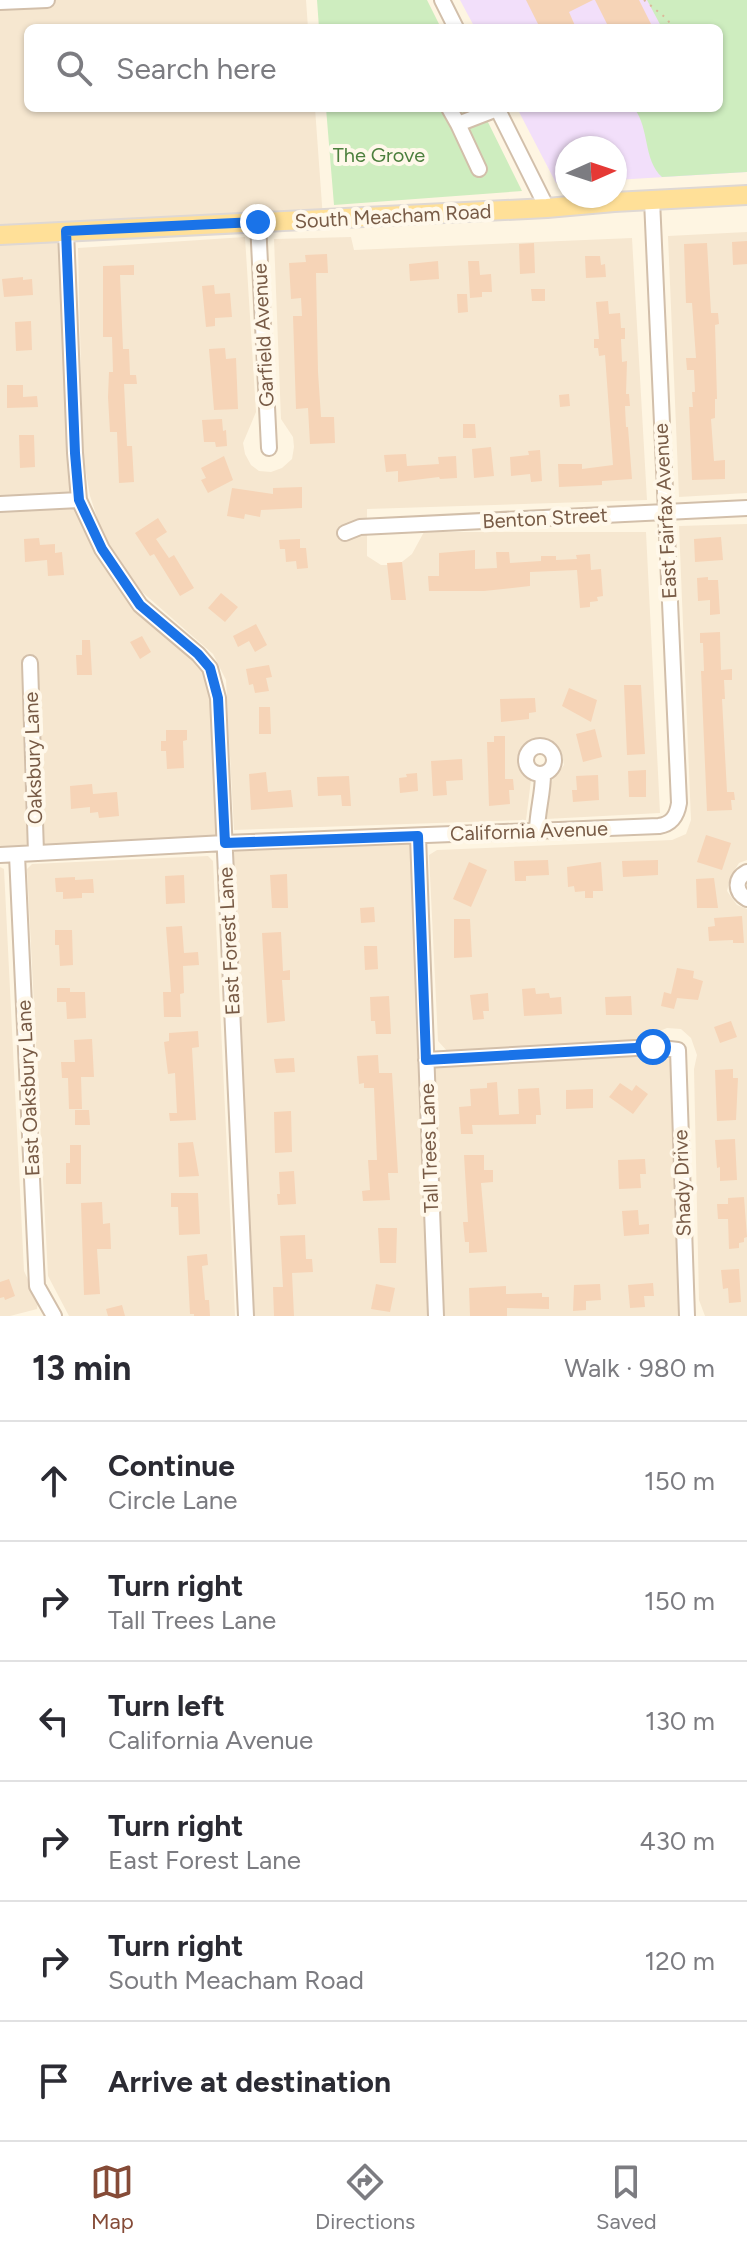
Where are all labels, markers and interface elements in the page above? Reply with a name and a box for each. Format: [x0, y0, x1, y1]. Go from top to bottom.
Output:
search box [24, 24, 723, 112]
icon: search [52, 46, 96, 90]
text: Search here [116, 50, 276, 87]
north arrow [555, 136, 627, 208]
park label: The Grove [333, 143, 425, 167]
street label: South Meacham Road [294, 199, 492, 233]
route end [240, 204, 276, 240]
street label: Garfield Avenue [247, 262, 279, 407]
street label: East Fairfax Avenue [648, 423, 682, 599]
street label: Benton Street [482, 503, 608, 533]
street label: Oaksbury Lane [19, 691, 47, 825]
street label: California Avenue [450, 816, 608, 846]
street label: East Forest Lane [213, 866, 245, 1016]
street label: East Oaksbury Lane [11, 999, 45, 1177]
route start [635, 1029, 671, 1065]
street label: Tall Trees Lane [415, 1083, 443, 1213]
street label: Shady Drive [668, 1129, 696, 1237]
text: 13 min [32, 1348, 131, 1389]
text: Walk · 980 m [564, 1352, 715, 1384]
text: Continue [108, 1447, 235, 1484]
icon: ahead [32, 1459, 76, 1503]
text: 150 m [644, 1465, 715, 1497]
text: Circle Lane [108, 1484, 237, 1516]
text: Turn right [108, 1567, 243, 1604]
icon: right [32, 1579, 76, 1623]
text: 150 m [644, 1585, 715, 1617]
text: Tall Trees Lane [108, 1604, 276, 1636]
text: Turn left [108, 1687, 225, 1724]
icon: left [32, 1699, 76, 1743]
text: 130 m [645, 1705, 715, 1737]
text: California Avenue [108, 1724, 313, 1756]
text: Turn right [108, 1807, 243, 1844]
icon: right [32, 1819, 76, 1863]
text: 430 m [639, 1825, 715, 1857]
text: East Forest Lane [108, 1844, 301, 1876]
text: Turn right [108, 1927, 243, 1964]
icon: right [32, 1939, 76, 1983]
text: 120 m [645, 1945, 715, 1977]
text: South Meacham Road [108, 1964, 364, 1996]
icon: arrive [32, 2059, 76, 2103]
text: Arrive at destination [108, 2063, 391, 2100]
tab: Map [90, 2160, 134, 2235]
tab: Directions [315, 2160, 415, 2235]
tab: Saved [596, 2160, 657, 2235]

